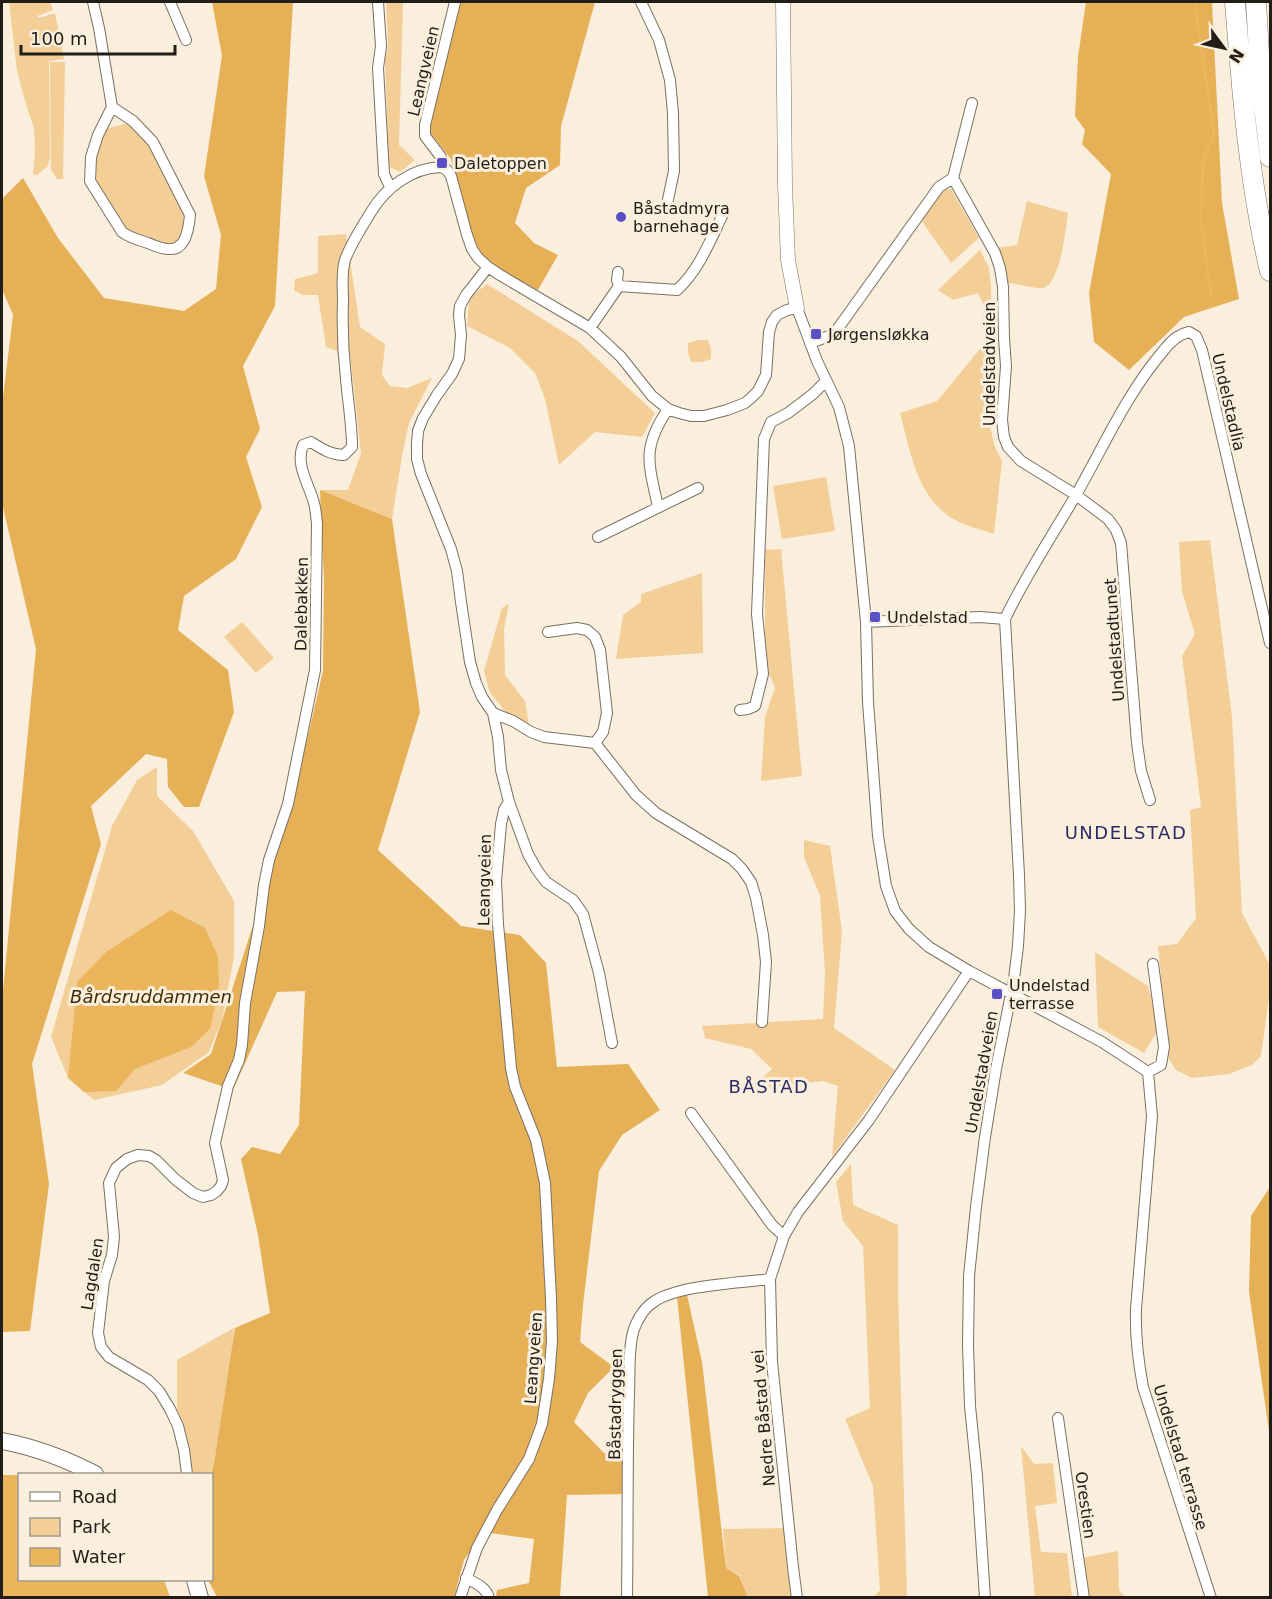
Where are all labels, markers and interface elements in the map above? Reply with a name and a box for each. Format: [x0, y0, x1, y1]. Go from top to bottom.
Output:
scale bar [21, 18, 176, 56]
north arrow [1194, 18, 1254, 78]
street label: Leangveien [404, 24, 443, 118]
text: 100 m [30, 28, 88, 49]
text: N [1225, 45, 1248, 67]
place label: Daletoppen [454, 154, 547, 173]
marker: Daletoppen [435, 156, 449, 170]
place label: Båstadmyra barnehage [633, 199, 730, 236]
marker: Båstadmyra barnehage [614, 210, 628, 224]
street label: Undelstadveien [980, 302, 999, 426]
place label: Jørgensløkka [827, 325, 930, 344]
marker: Jørgensløkka [809, 327, 823, 341]
street label: Undelstadlia [1208, 351, 1249, 453]
street label: Dalebakken [291, 557, 312, 651]
street label: Undelstadtunet [1101, 578, 1128, 702]
place label: Undelstad [887, 608, 968, 627]
marker: Undelstad [868, 610, 882, 624]
district label: UNDELSTAD [1065, 822, 1187, 843]
street label: Leangveien [474, 834, 495, 926]
place label: Undelstad terrasse [1009, 976, 1090, 1013]
water label: Bårdsruddammen [70, 986, 232, 1007]
marker: Undelstad terrasse [990, 987, 1004, 1001]
street label: Undelstadveien [961, 1009, 1002, 1135]
district label: BÅSTAD [729, 1076, 809, 1097]
street label: Lagdalen [77, 1236, 108, 1312]
street label: Leangveien [521, 1311, 546, 1405]
street label: Båstadryggen [605, 1348, 626, 1460]
street label: Nedre Båstad vei [748, 1349, 779, 1487]
street label: Undelstad terrasse [1149, 1382, 1212, 1532]
street label: Orestien [1071, 1470, 1100, 1540]
legend [18, 1473, 213, 1581]
text: Road [72, 1486, 117, 1507]
text: Park [72, 1516, 111, 1537]
text: Water [72, 1546, 126, 1567]

